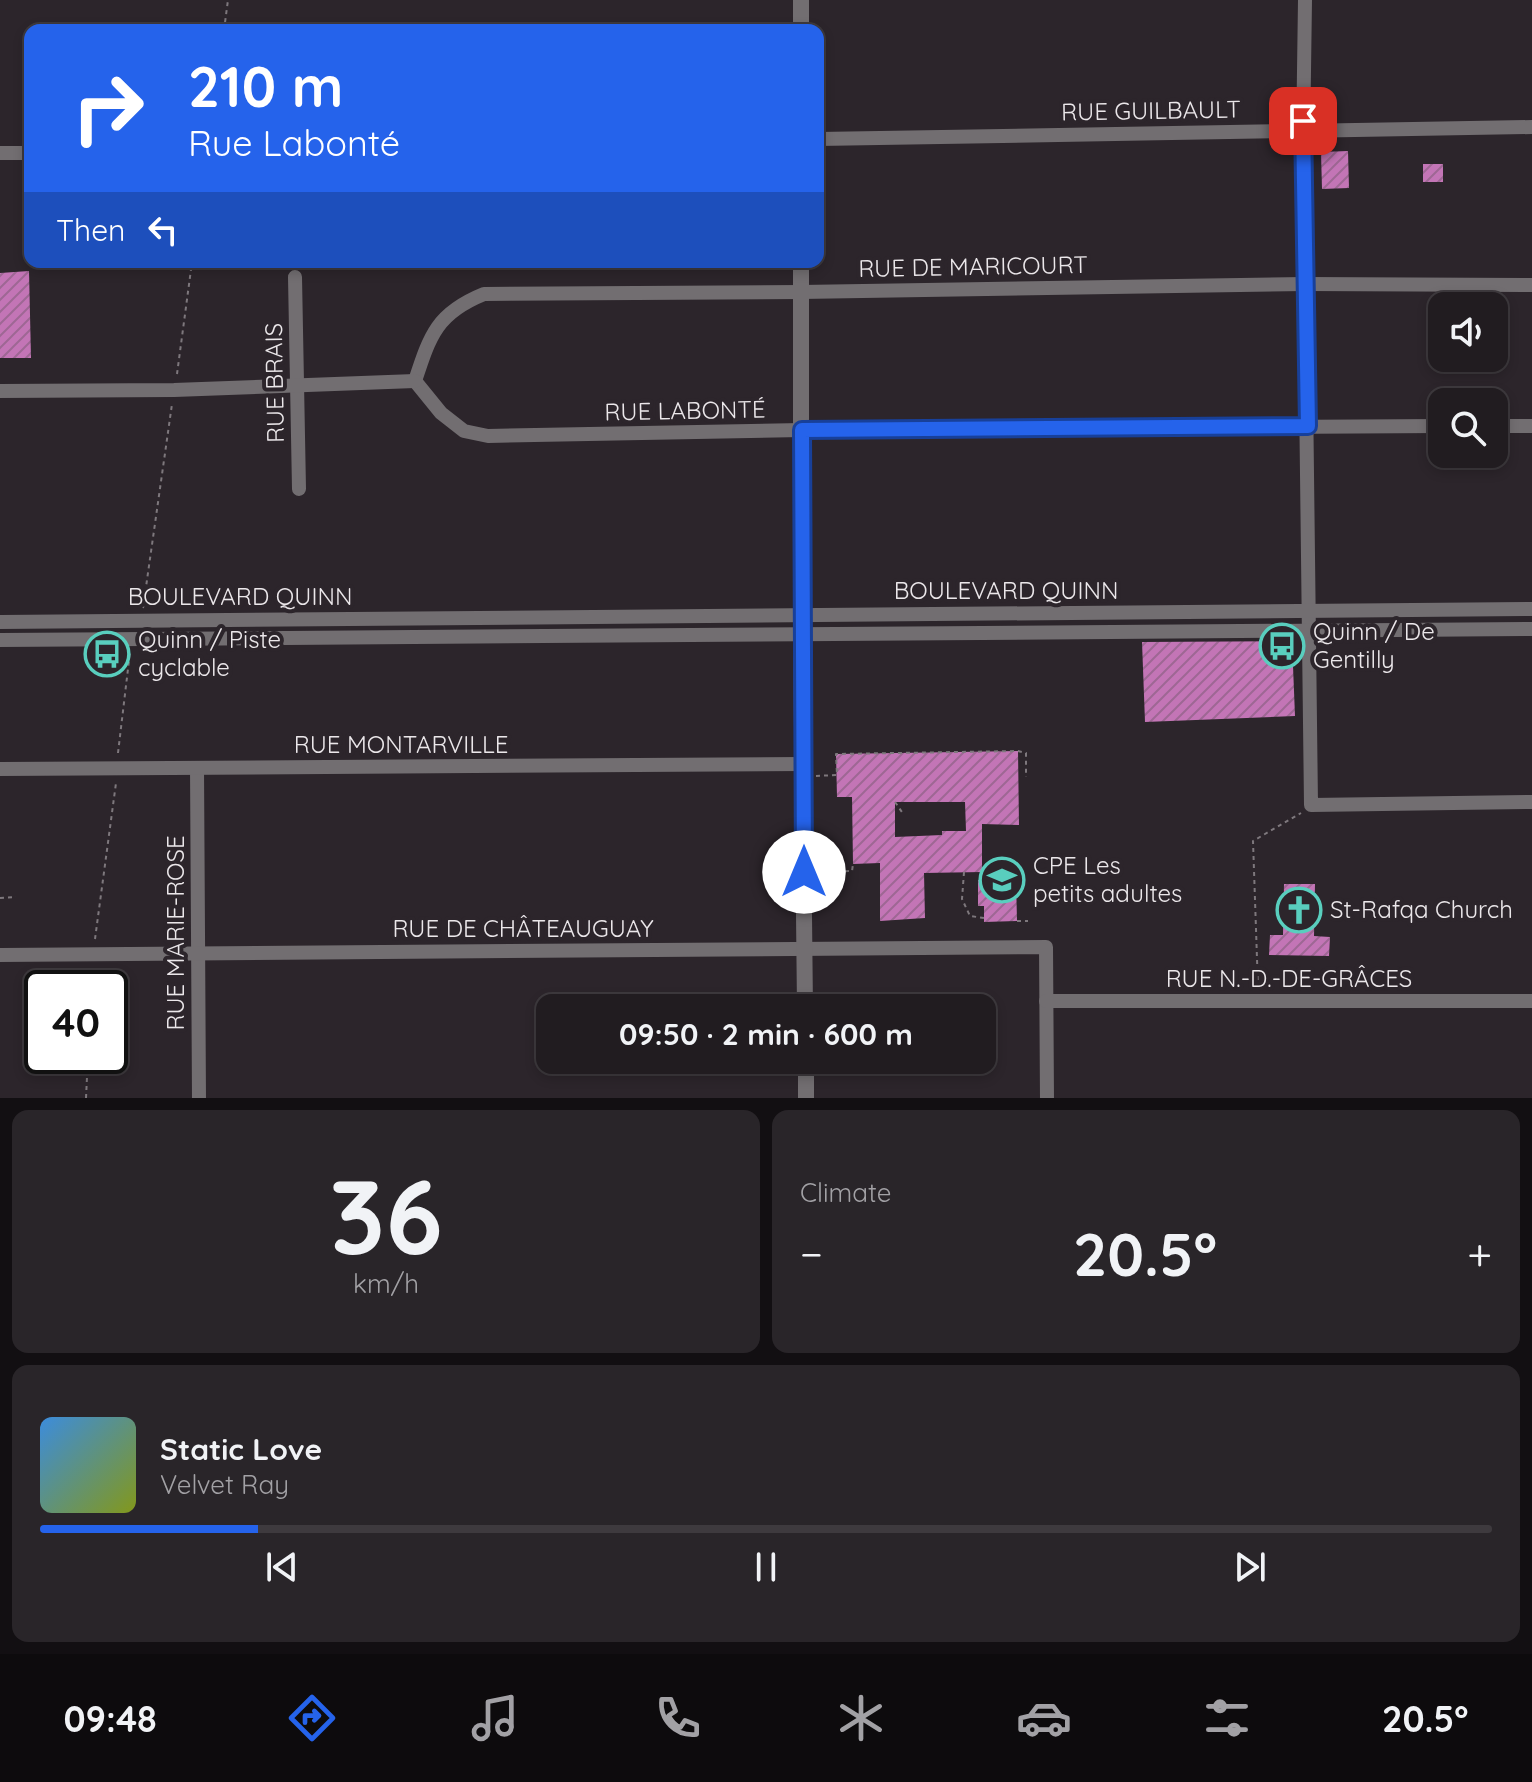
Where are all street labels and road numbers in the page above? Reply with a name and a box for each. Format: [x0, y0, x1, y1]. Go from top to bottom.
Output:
street label: RUE GUILBAULT [1061, 93, 1241, 127]
street label: RUE DE MARICOURT [858, 249, 1088, 283]
street label: RUE BRAIS [258, 323, 290, 443]
street label: RUE LABONTÉ [604, 394, 766, 426]
street label: BOULEVARD QUINN [894, 575, 1118, 605]
street label: BOULEVARD QUINN [128, 581, 352, 611]
street label: RUE MONTARVILLE [294, 729, 508, 759]
street label: RUE MARIE-ROSE [160, 835, 190, 1031]
street label: RUE DE CHÂTEAUGUAY [392, 913, 654, 943]
street label: RUE N.-D.-DE-GRÂCES [1166, 963, 1412, 993]

